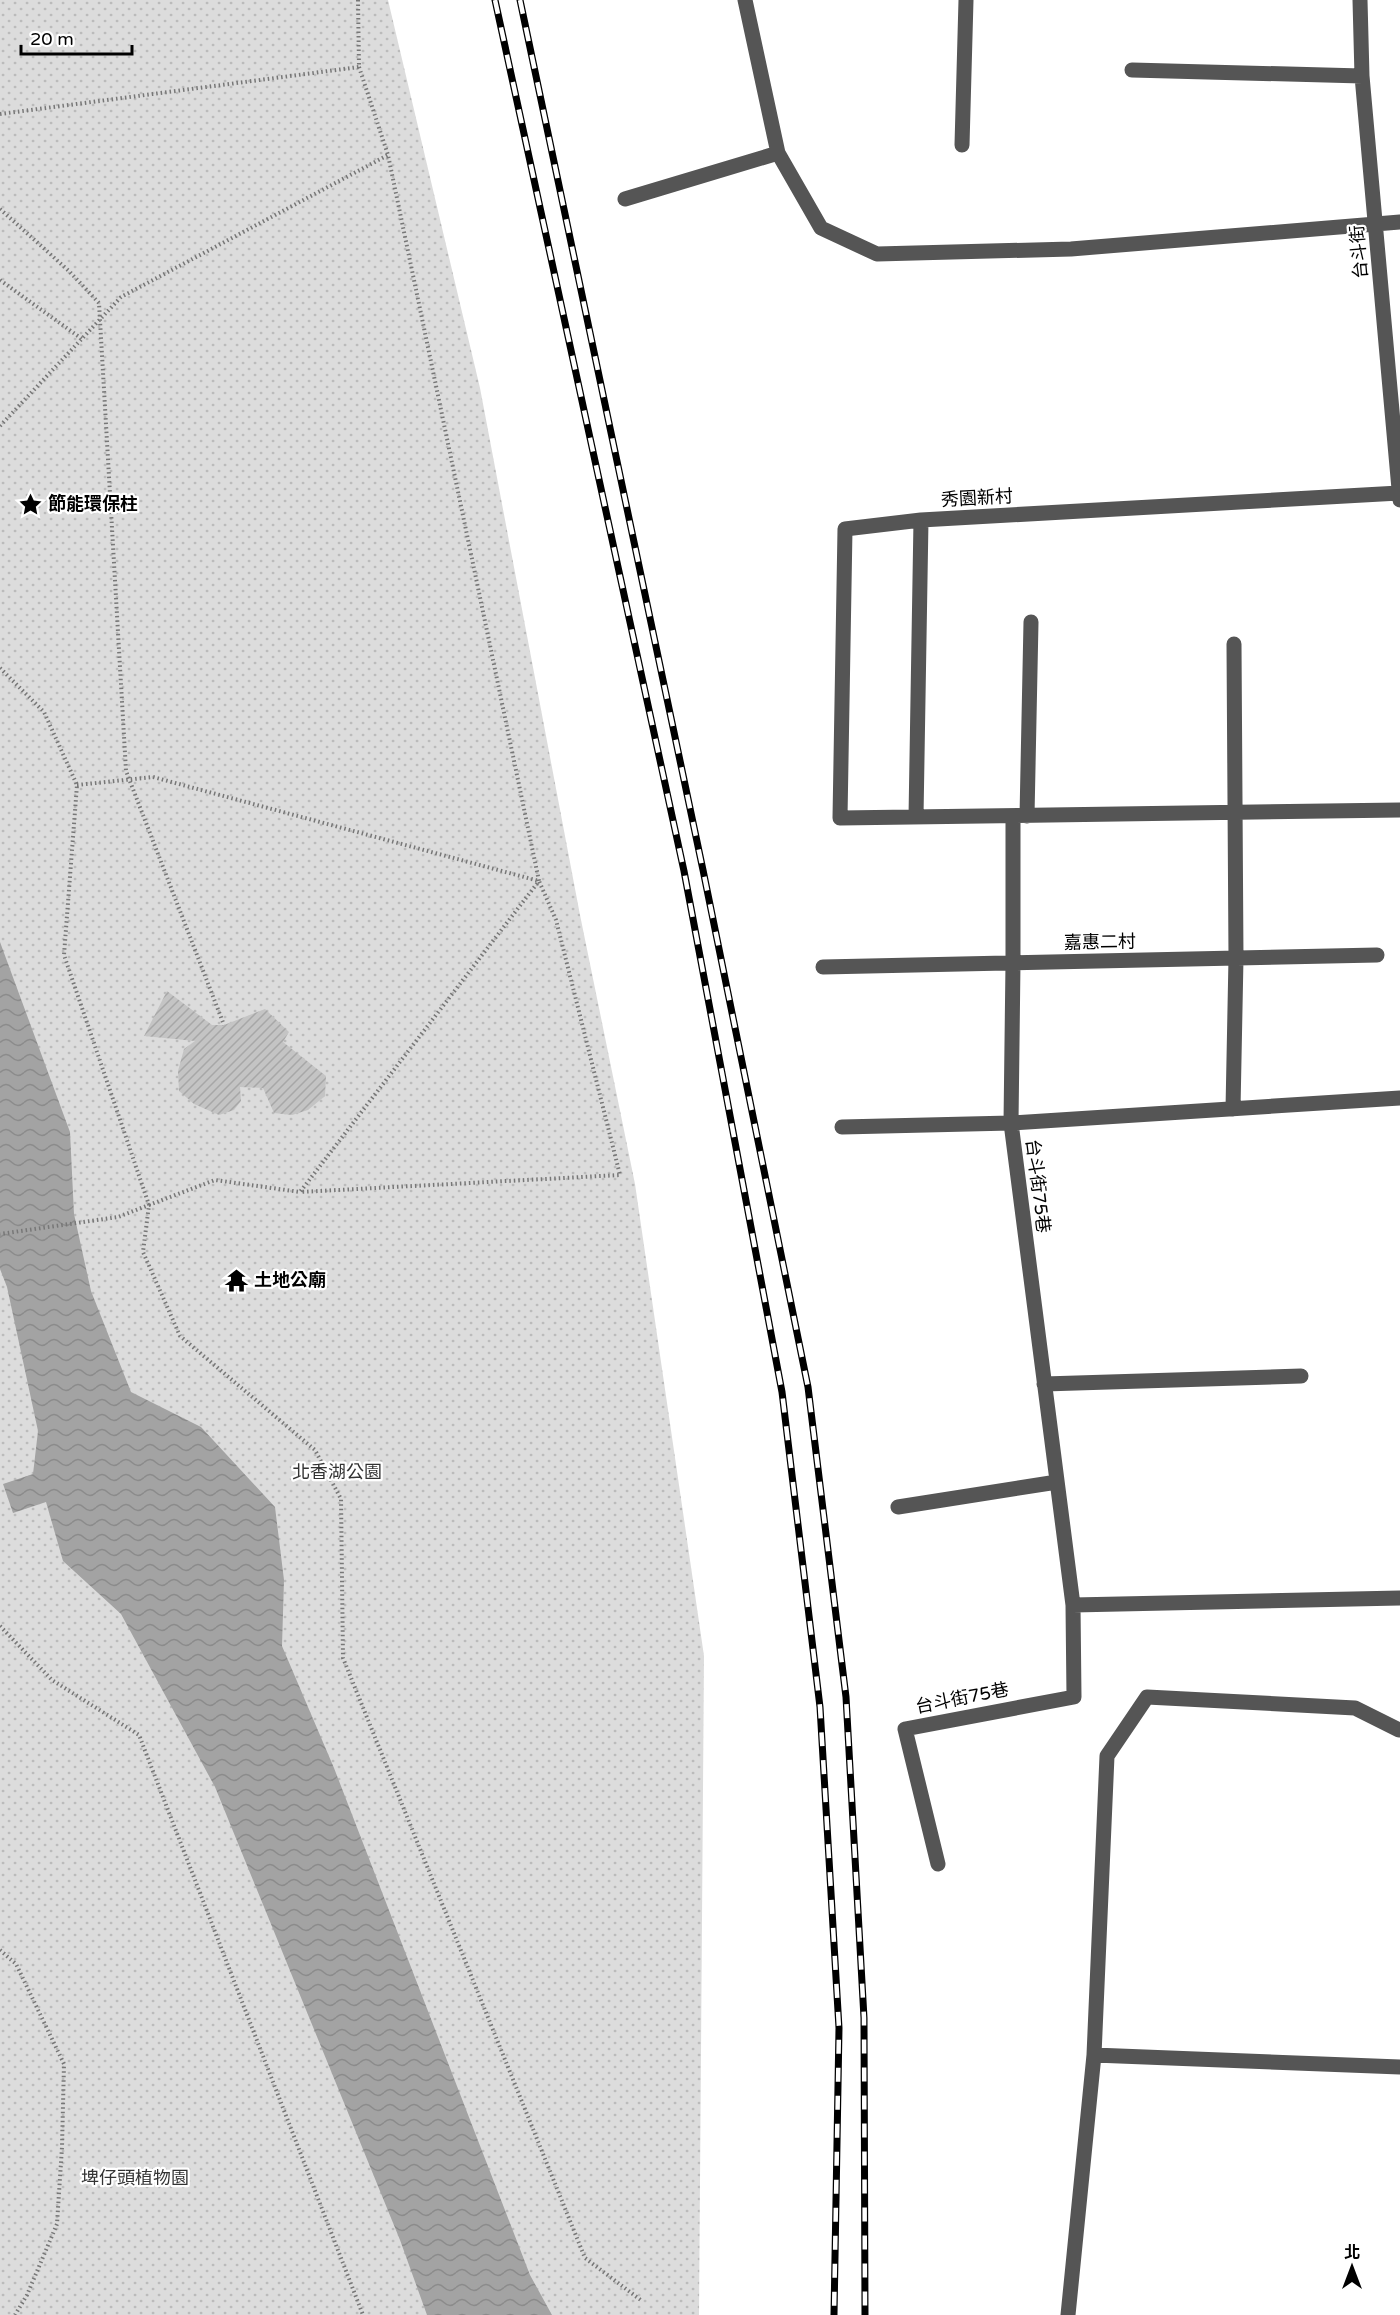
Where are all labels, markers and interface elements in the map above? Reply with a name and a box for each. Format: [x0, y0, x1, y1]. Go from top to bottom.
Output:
scale bar [21, 18, 132, 56]
text: 20 m [30, 28, 74, 50]
street label: 台斗街 [1346, 224, 1372, 280]
street label: 秀園新村 [940, 485, 1014, 511]
place icon: 節能環保柱 [17, 491, 43, 517]
place label: 節能環保柱 [48, 493, 138, 515]
street label: 嘉惠二村 [1064, 930, 1136, 954]
street label: 台斗街75巷 [1021, 1138, 1055, 1234]
temple icon: 土地公廟 [223, 1267, 249, 1293]
place label: 土地公廟 [254, 1269, 326, 1291]
park label: 北香湖公園 [292, 1461, 382, 1483]
street label: 台斗街75巷 [913, 1678, 1011, 1718]
park label: 埤仔頭植物園 [81, 2167, 189, 2189]
north arrow [1322, 2237, 1382, 2297]
text: 北 [1344, 2243, 1360, 2263]

